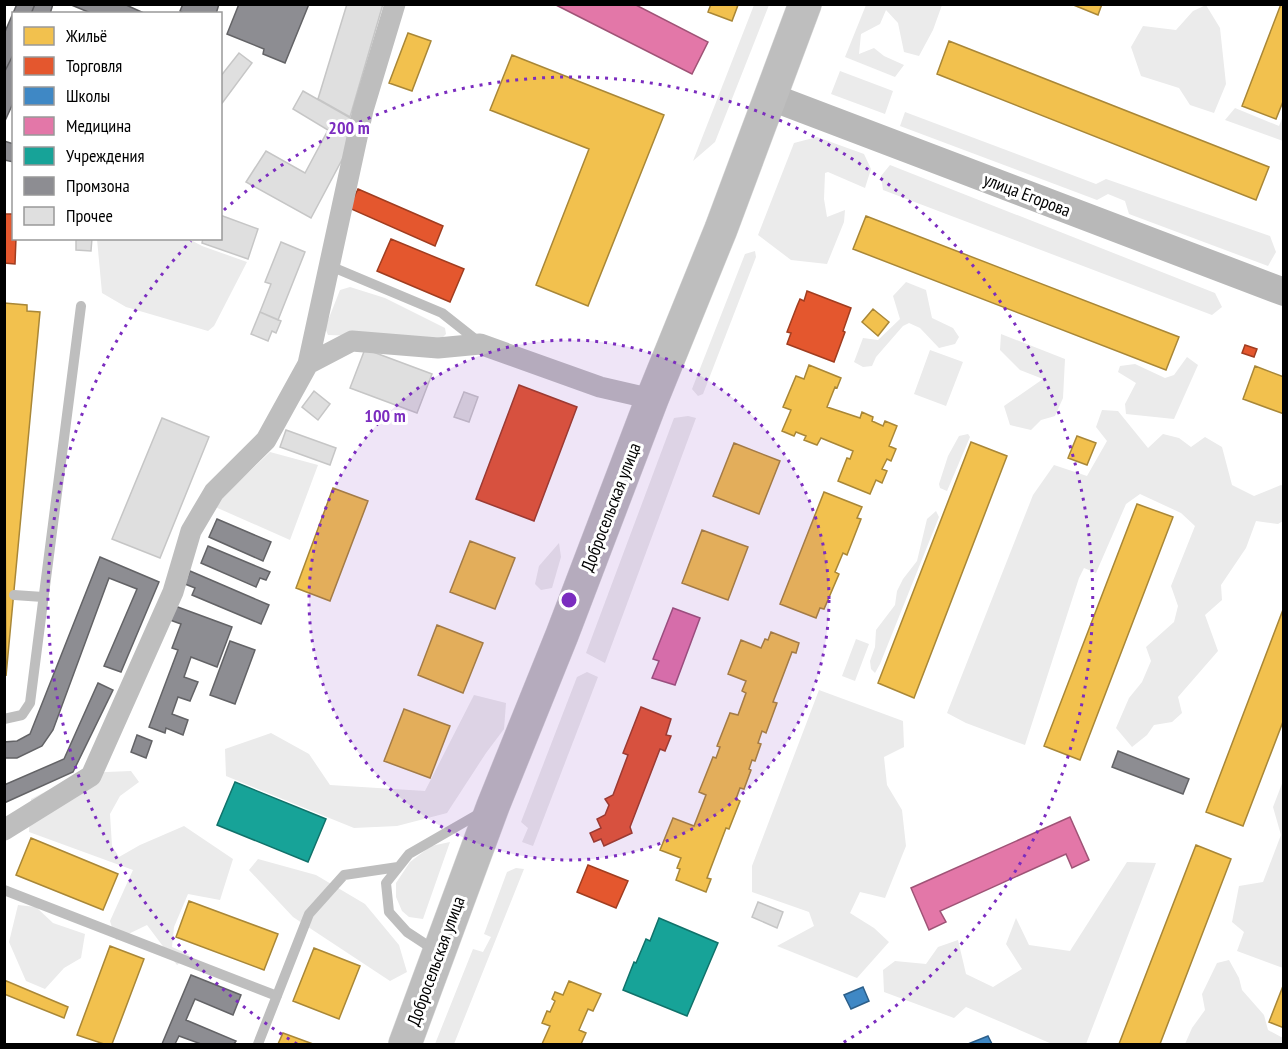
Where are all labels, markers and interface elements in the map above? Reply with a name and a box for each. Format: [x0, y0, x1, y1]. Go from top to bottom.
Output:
legend [12, 12, 222, 240]
text: Жильё [65, 24, 107, 47]
text: Торговля [66, 54, 122, 77]
text: Школы [66, 84, 110, 107]
text: Медицина [66, 114, 131, 137]
text: 200 m [328, 116, 370, 139]
text: Учреждения [66, 144, 144, 167]
street label: улица Егорова [980, 167, 1074, 222]
text: Промзона [66, 174, 130, 197]
text: Прочее [66, 204, 113, 227]
text: 100 m [364, 404, 406, 427]
street label: Добросельская улица [575, 439, 646, 574]
centre of rings [559, 590, 579, 610]
street label: Добросельская улица [401, 893, 470, 1029]

